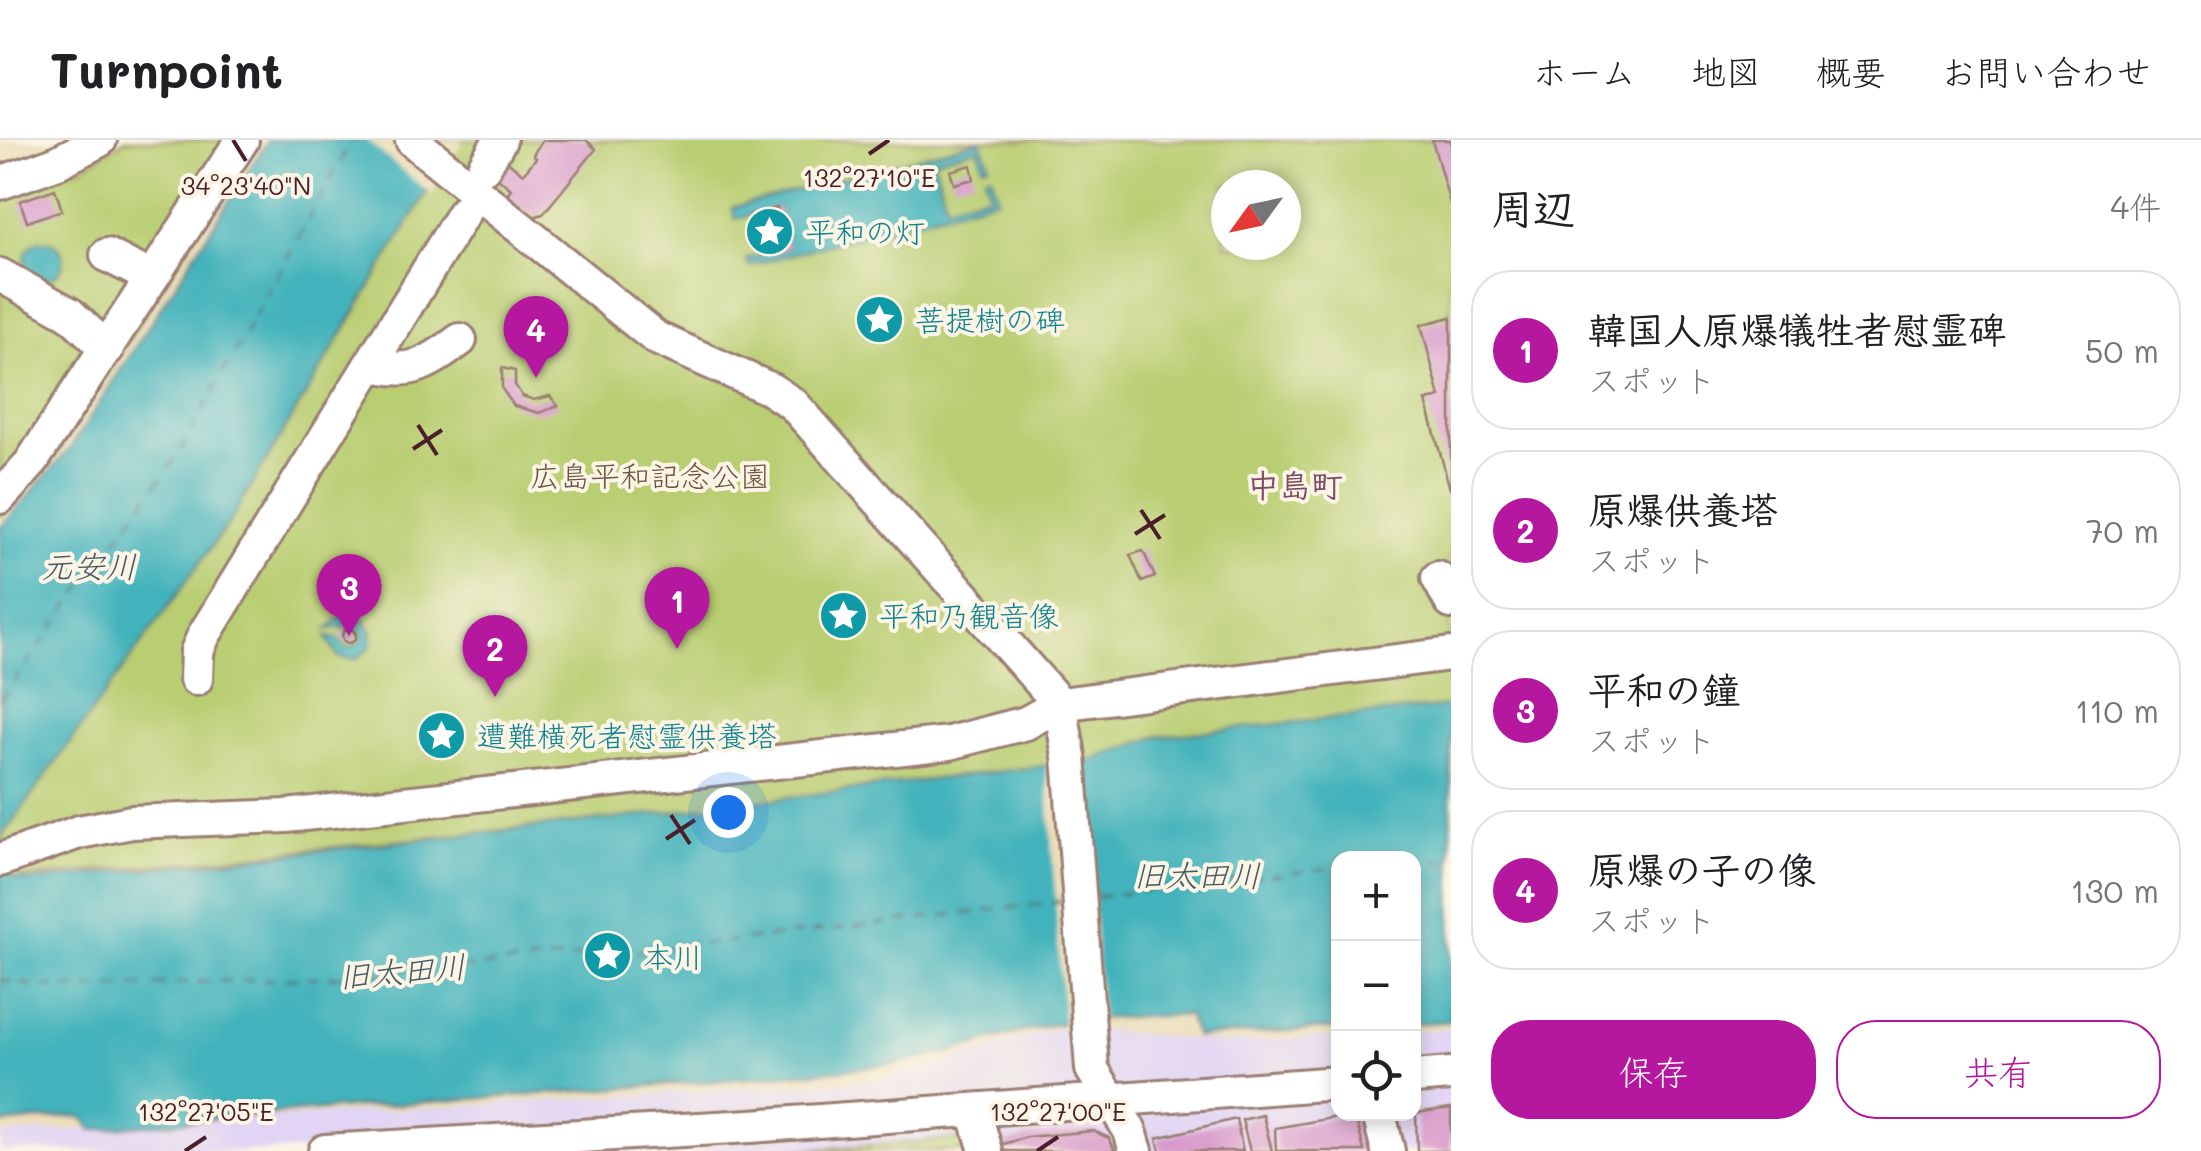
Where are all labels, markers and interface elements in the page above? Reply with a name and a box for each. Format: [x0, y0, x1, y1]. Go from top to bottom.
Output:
text: Turnpoint [50, 38, 283, 100]
text: ホーム [1532, 48, 1636, 94]
text: 地図 [1691, 48, 1761, 94]
text: 概要 [1816, 48, 1886, 94]
text: お問い合わせ [1941, 48, 2151, 94]
text: 132°27'10"E [803, 161, 935, 193]
text: 34°23'40"N [181, 169, 311, 201]
north arrow [1211, 170, 1301, 260]
text: 周辺 [1491, 180, 1575, 235]
text: 4件 [2110, 185, 2161, 227]
place icon: 平和の灯 [744, 205, 796, 257]
place label: 平和の灯 [805, 211, 925, 251]
place icon: 菩提樹の碑 [854, 293, 906, 345]
pin: 4 [504, 296, 568, 378]
place label: 菩提樹の碑 [915, 299, 1065, 339]
text: 韓国人原爆犠牲者慰霊碑 [1588, 304, 2006, 354]
text: 1 [1518, 329, 1533, 371]
text: 50 m [2085, 329, 2159, 371]
text: スポット [1588, 358, 1716, 400]
park label: 広島平和記念公園 [530, 455, 770, 495]
district label: 中島町 [1247, 463, 1343, 505]
text: 原爆供養塔 [1588, 484, 1778, 534]
text: 2 [1517, 509, 1534, 551]
text: 70 m [2086, 509, 2159, 551]
text: スポット [1588, 538, 1716, 580]
water label: 元安川 [41, 544, 137, 586]
pin: 3 [316, 554, 382, 636]
pin: 1 [644, 566, 710, 649]
place icon: 平和乃観音像 [818, 589, 870, 641]
place label: 平和乃観音像 [879, 595, 1059, 635]
pin: 2 [462, 614, 528, 697]
text: 平和の鐘 [1588, 664, 1740, 714]
text: 3 [1516, 689, 1535, 731]
text: 110 m [2075, 689, 2159, 731]
place icon: 遭難横死者慰霊供養塔 [416, 709, 468, 761]
place label: 遭難横死者慰霊供養塔 [477, 715, 777, 755]
text: スポット [1588, 718, 1716, 760]
your location [703, 787, 754, 838]
text: 原爆の子の像 [1588, 844, 1816, 894]
map controls [1331, 851, 1421, 1121]
button: + [1331, 851, 1421, 941]
water label: 旧太田川 [1133, 853, 1261, 895]
text: 4 [1515, 869, 1536, 911]
text: 130 m [2070, 869, 2159, 911]
text: スポット [1588, 898, 1716, 940]
place icon: 本川 [582, 930, 634, 982]
place label: 本川 [643, 936, 703, 976]
button: − [1331, 941, 1421, 1031]
water label: 旧太田川 [336, 944, 468, 996]
button: 保存 [1491, 1020, 1816, 1119]
button: 共有 [1836, 1020, 2161, 1119]
button: locate [1331, 1031, 1421, 1121]
text: 132°27'05"E [138, 1095, 274, 1127]
text: 132°27'00"E [990, 1095, 1126, 1127]

